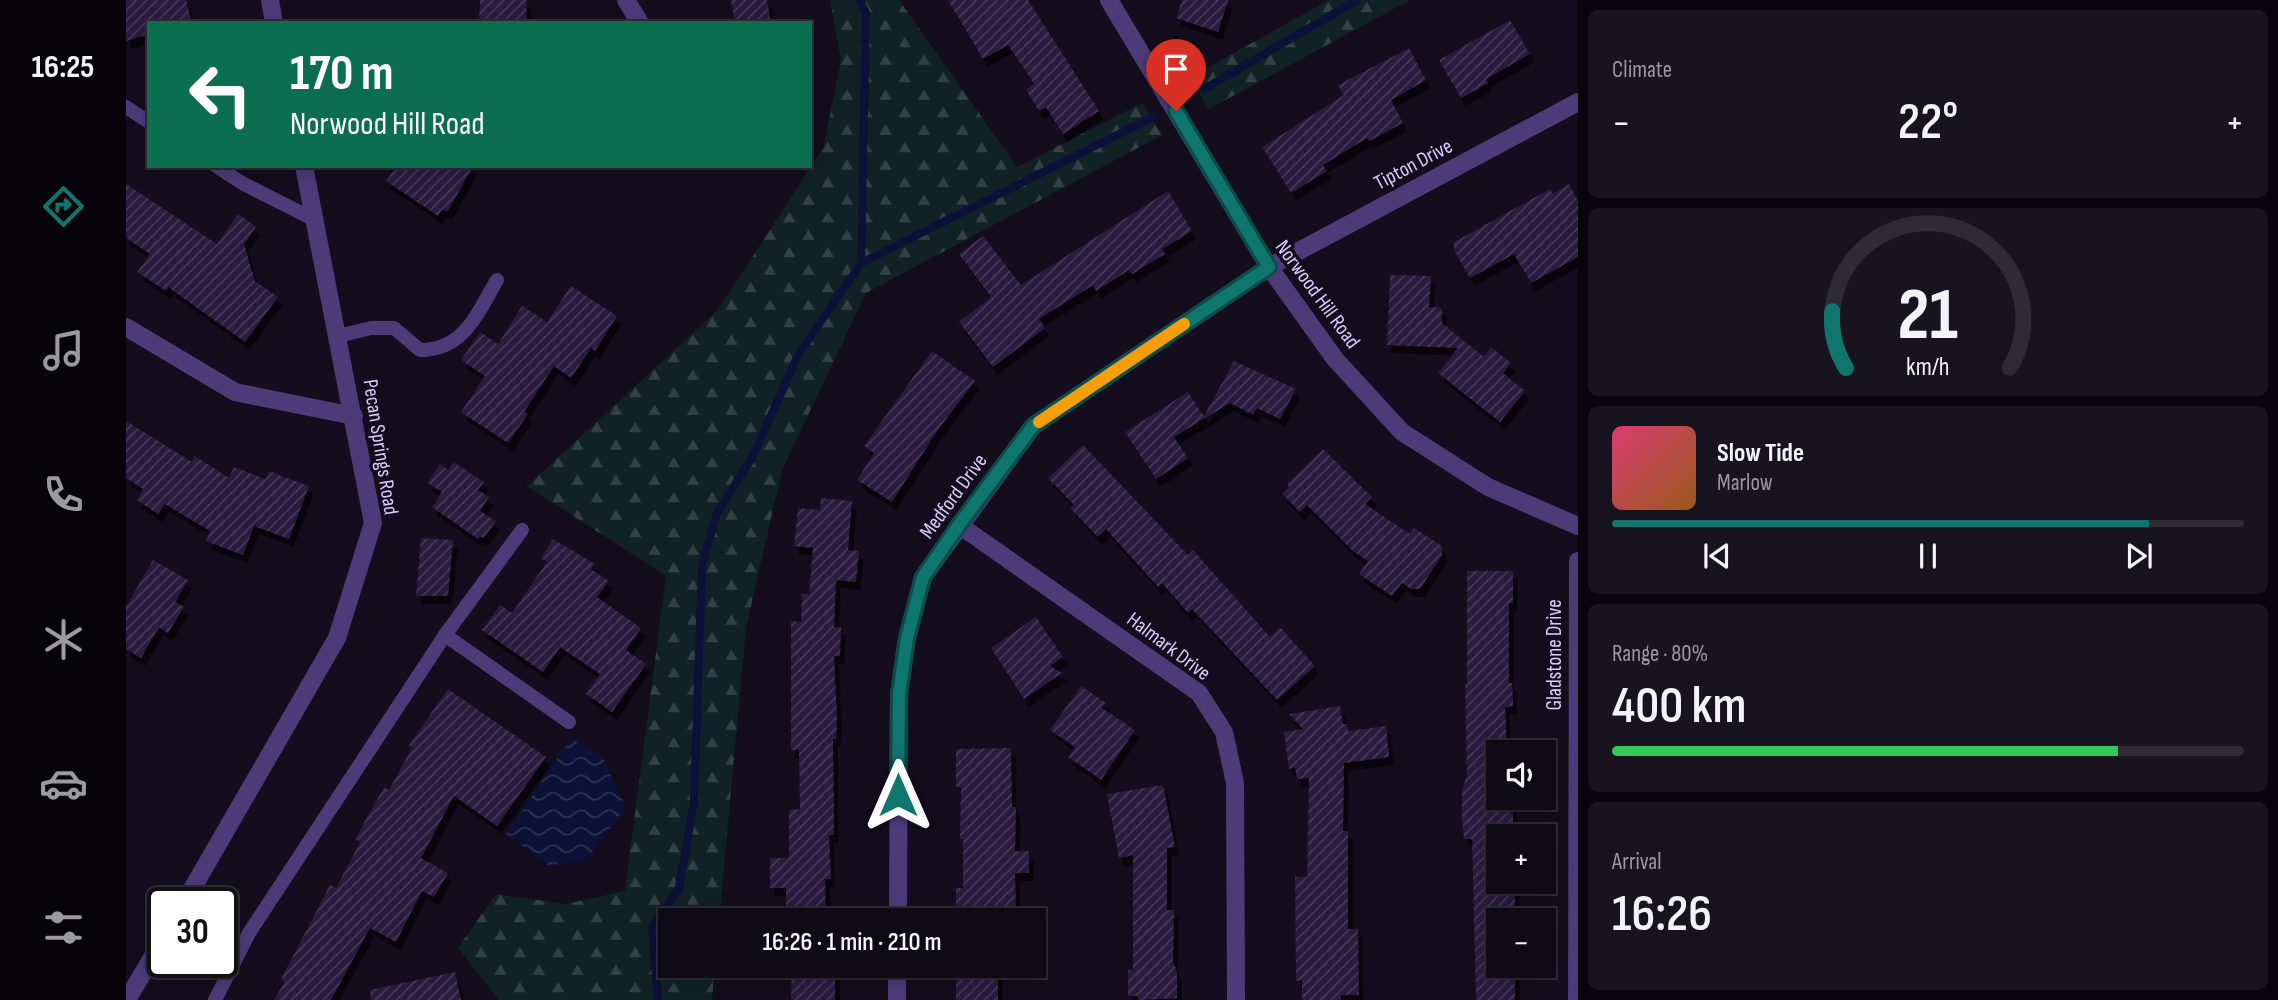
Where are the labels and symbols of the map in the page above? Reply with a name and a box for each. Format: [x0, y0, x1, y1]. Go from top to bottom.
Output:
pin [1146, 39, 1206, 111]
street label: Tipton Drive [1370, 133, 1457, 195]
street label: Norwood Hill Road [1270, 235, 1365, 353]
street label: Pecan Springs Road [357, 378, 404, 517]
street label: Medford Drive [914, 449, 992, 543]
street label: Gladstone Drive [1542, 599, 1567, 711]
street label: Halmark Drive [1122, 607, 1215, 686]
position arrow [861, 758, 935, 832]
speed limit sign: 30 [147, 887, 238, 978]

